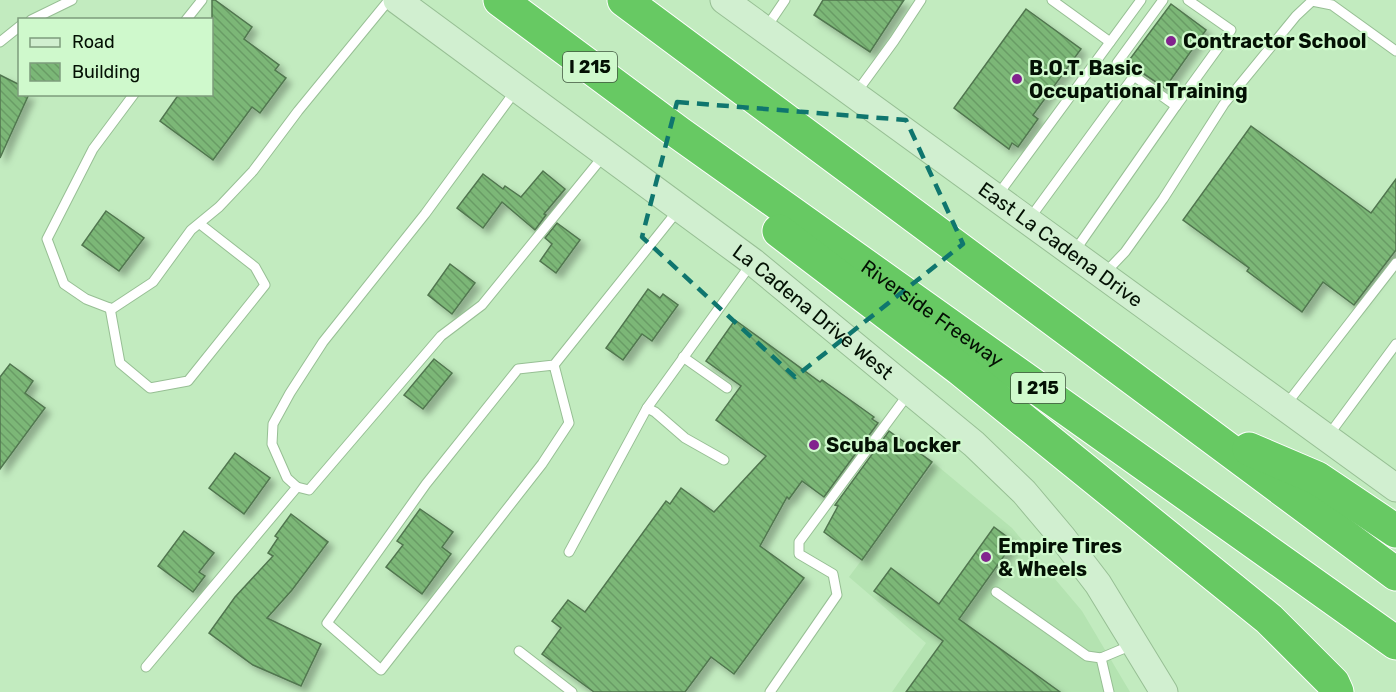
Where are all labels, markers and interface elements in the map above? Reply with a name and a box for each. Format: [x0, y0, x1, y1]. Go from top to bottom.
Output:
legend [18, 18, 213, 96]
place label: Contractor School [1183, 29, 1367, 53]
text: Road [72, 31, 115, 53]
marker: Contractor School [1164, 34, 1178, 48]
road number: I 215 [563, 52, 617, 82]
place label: B.O.T. Basic Occupational Training [1029, 56, 1248, 103]
text: Building [72, 61, 140, 83]
marker: B.O.T. Basic Occupational Training [1010, 72, 1024, 86]
street label: East La Cadena Drive [974, 177, 1147, 312]
street label: La Cadena Drive West [728, 239, 898, 385]
street label: Riverside Freeway [857, 254, 1008, 372]
road number: I 215 [1011, 373, 1065, 403]
place label: Scuba Locker [826, 433, 961, 457]
marker: Scuba Locker [807, 438, 821, 452]
place label: Empire Tires & Wheels [998, 534, 1122, 581]
marker: Empire Tires & Wheels [979, 550, 993, 564]

